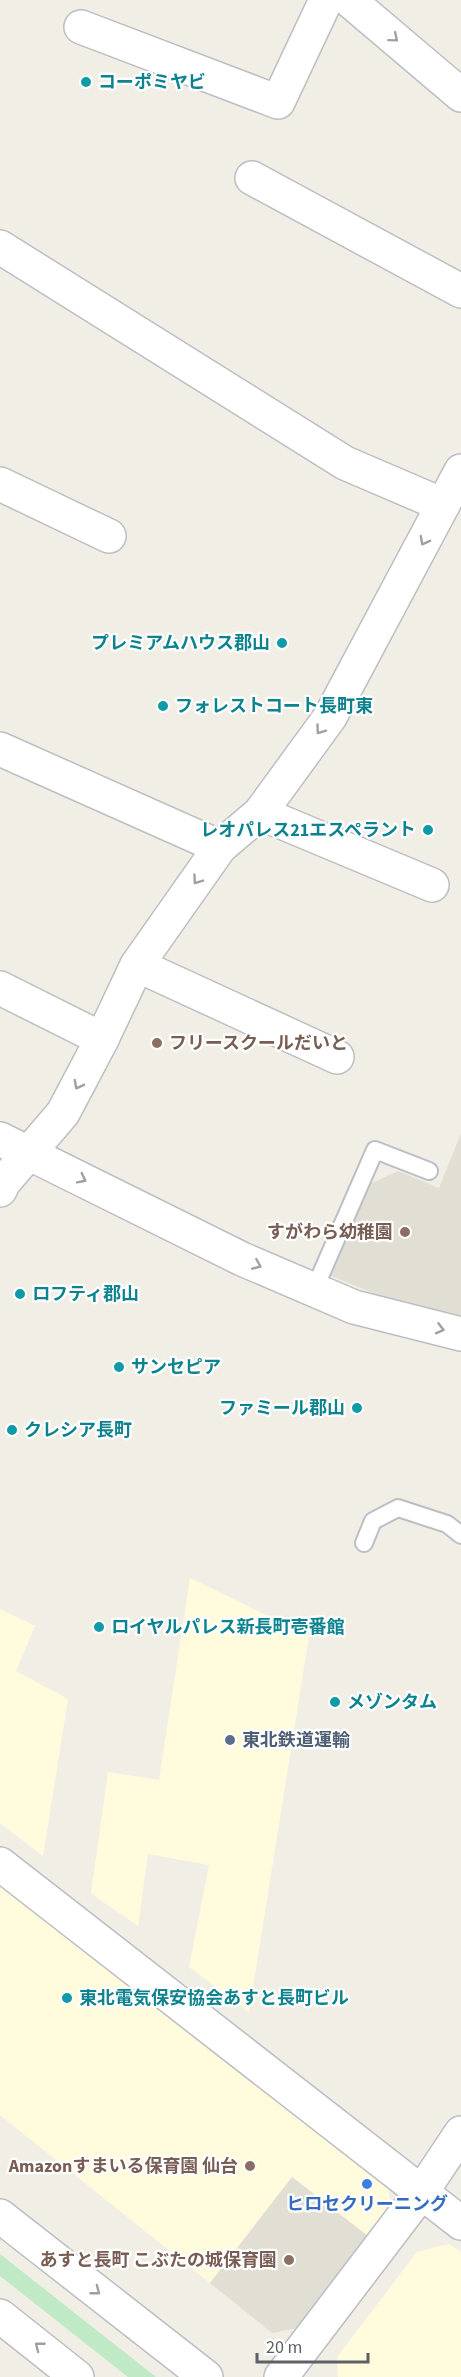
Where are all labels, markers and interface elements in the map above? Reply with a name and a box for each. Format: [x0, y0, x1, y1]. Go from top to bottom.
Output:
one-way arrow [387, 31, 398, 42]
place label: コーポミヤビ [98, 70, 206, 95]
marker: コーポミヤビ [79, 75, 93, 89]
one-way arrow [420, 535, 431, 546]
place label: プレミアムハウス郡山 [91, 631, 270, 656]
marker: プレミアムハウス郡山 [275, 636, 289, 650]
place label: フォレストコート長町東 [175, 694, 373, 719]
marker: フォレストコート長町東 [156, 699, 170, 713]
one-way arrow [316, 724, 327, 735]
place label: レオパレス21エスペラント [200, 818, 416, 843]
marker: レオパレス21エスペラント [421, 823, 435, 837]
one-way arrow [193, 874, 204, 885]
place label: フリースクールだいと [169, 1031, 348, 1056]
marker: フリースクールだいと [150, 1036, 164, 1050]
one-way arrow [74, 1078, 85, 1089]
one-way arrow [76, 1172, 86, 1183]
place label: すがわら幼稚園 [267, 1220, 393, 1245]
marker: すがわら幼稚園 [398, 1225, 412, 1239]
one-way arrow [250, 1258, 261, 1270]
place label: ロフティ郡山 [32, 1282, 139, 1307]
marker: ロフティ郡山 [13, 1287, 27, 1301]
one-way arrow [435, 1321, 445, 1334]
place label: サンセピア [131, 1355, 221, 1380]
marker: サンセピア [112, 1360, 126, 1374]
place label: ファミール郡山 [219, 1396, 345, 1421]
marker: ファミール郡山 [350, 1401, 364, 1415]
place label: クレシア長町 [24, 1418, 132, 1443]
marker: クレシア長町 [5, 1423, 19, 1437]
place label: ロイヤルパレス新長町壱番館 [111, 1615, 344, 1640]
marker: ロイヤルパレス新長町壱番館 [92, 1620, 106, 1634]
place label: メゾンタム [347, 1690, 437, 1715]
marker: メゾンタム [328, 1695, 342, 1709]
place label: 東北鉄道運輸 [242, 1728, 350, 1753]
marker: 東北鉄道運輸 [223, 1733, 237, 1747]
place label: 東北電気保安協会あすと長町ビル [79, 1986, 349, 2011]
marker: 東北電気保安協会あすと長町ビル [60, 1991, 74, 2005]
place label: Amazonすまいる保育園 仙台 [8, 2154, 238, 2179]
marker: Amazonすまいる保育園 仙台 [243, 2159, 257, 2173]
marker: ヒロセクリーニング [360, 2177, 374, 2191]
place label: ヒロセクリーニング [286, 2192, 448, 2217]
place label: あすと長町 こぶたの城保育園 [39, 2248, 277, 2273]
marker: あすと長町 こぶたの城保育園 [282, 2253, 296, 2267]
one-way arrow [89, 2284, 100, 2295]
scale bar [257, 2326, 368, 2364]
text: 20 m [266, 2335, 302, 2360]
one-way arrow [34, 2343, 45, 2354]

